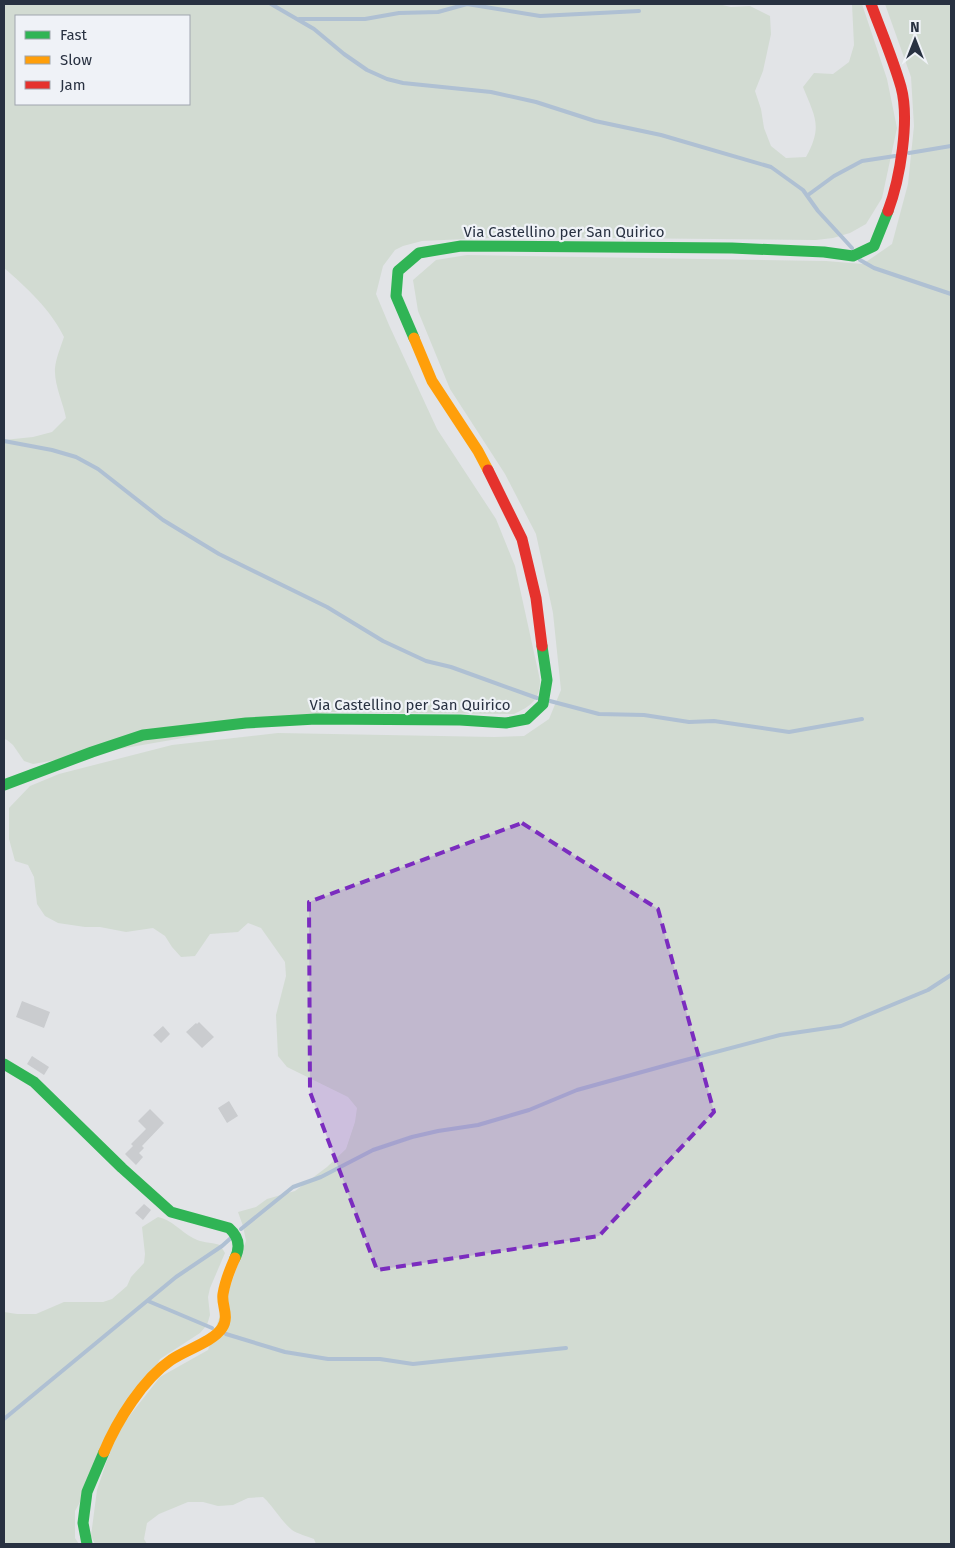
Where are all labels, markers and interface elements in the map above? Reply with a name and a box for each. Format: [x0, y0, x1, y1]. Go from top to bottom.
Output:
legend [15, 15, 190, 105]
north arrow [890, 15, 940, 65]
text: N [910, 19, 920, 36]
text: Fast [60, 26, 87, 44]
text: Slow [60, 51, 92, 69]
text: Jam [60, 76, 86, 94]
street label: Via Castellino per San Quirico [464, 223, 664, 241]
street label: Via Castellino per San Quirico [310, 696, 510, 714]

